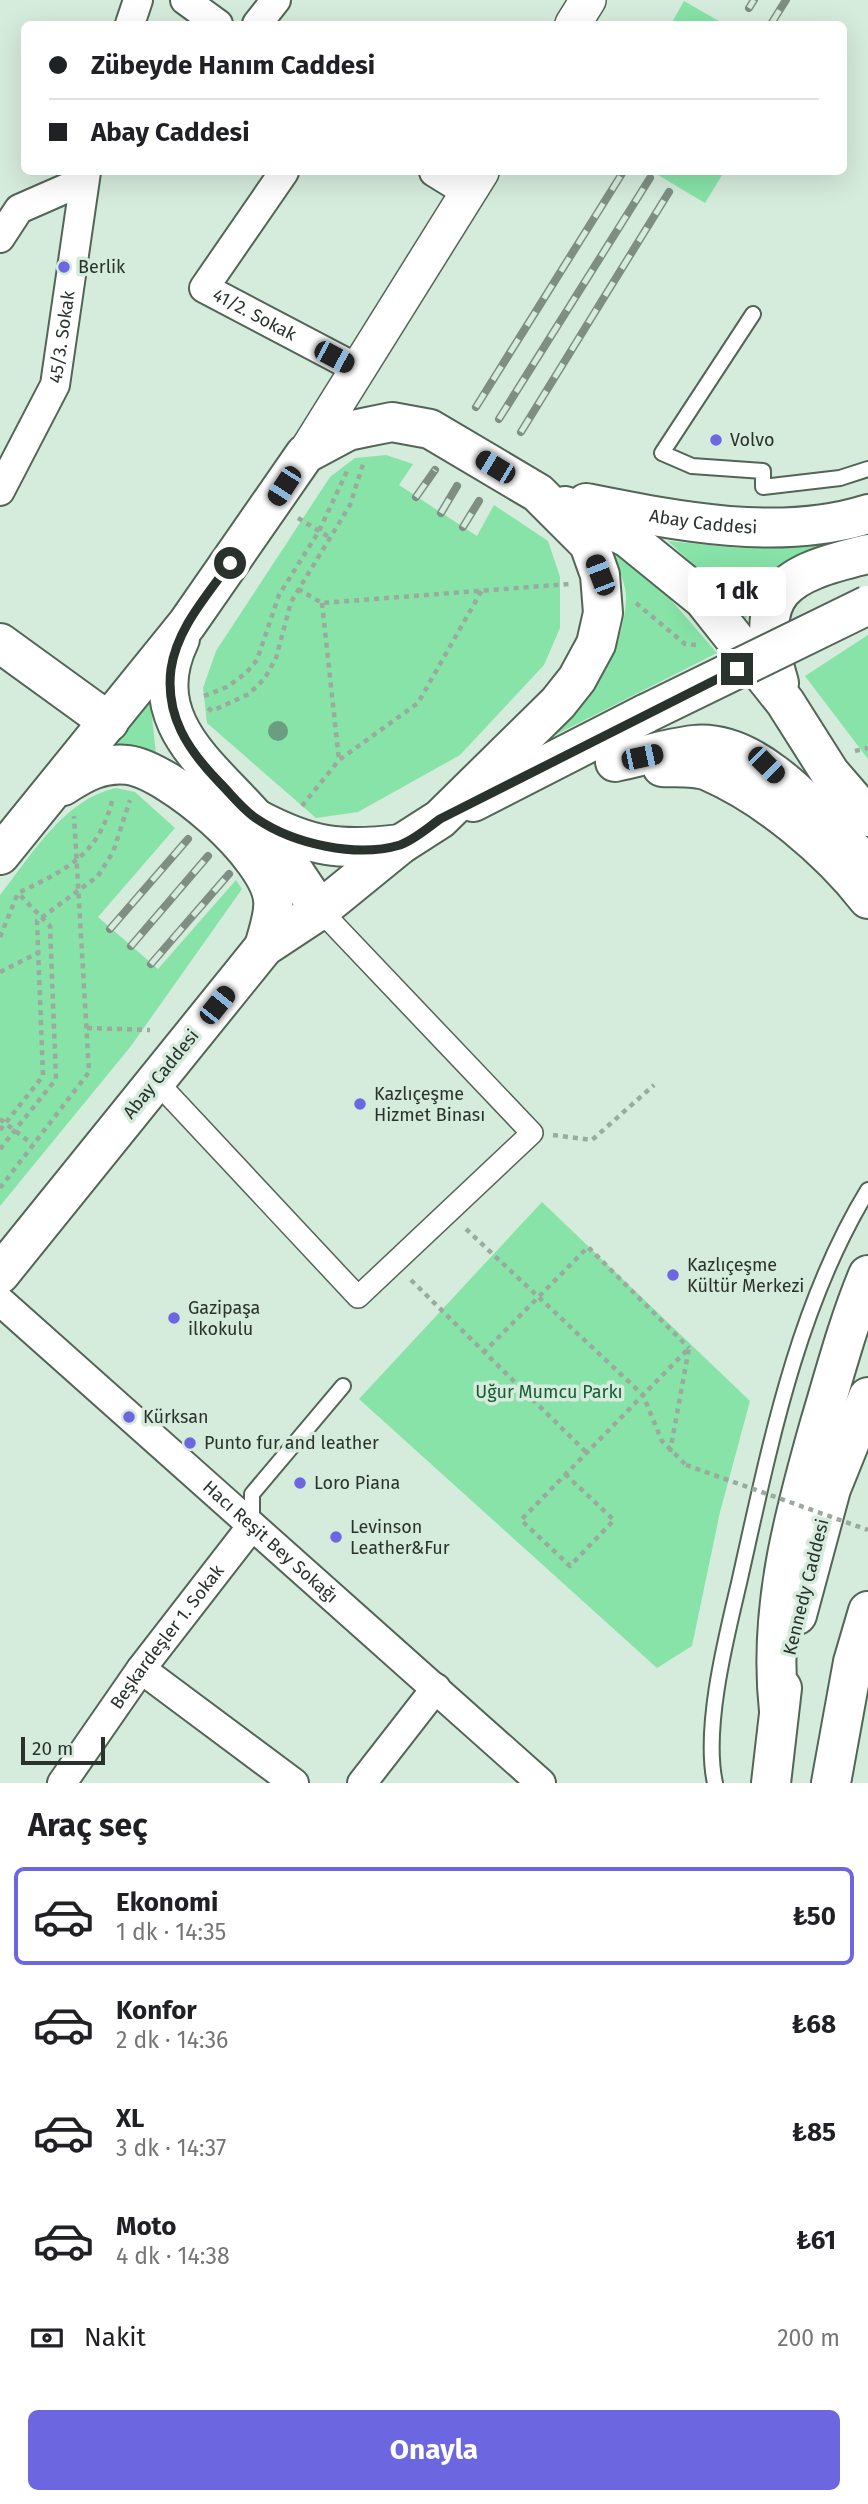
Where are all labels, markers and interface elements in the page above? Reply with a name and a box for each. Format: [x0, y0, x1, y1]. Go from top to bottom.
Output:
text: Zübeyde Hanım Caddesi [91, 50, 375, 81]
text: Abay Caddesi [91, 117, 249, 148]
place label: Berlik [78, 256, 126, 278]
marker: Berlik [56, 259, 72, 275]
street label: 41/2. Sokak [209, 284, 301, 346]
street label: 45/3. Sokak [44, 288, 80, 385]
car [311, 338, 358, 376]
place label: Volvo [730, 429, 774, 451]
marker: Volvo [708, 432, 724, 448]
car [472, 447, 519, 487]
car [264, 463, 305, 509]
street label: Abay Caddesi [648, 504, 758, 538]
route start [214, 547, 246, 579]
car [583, 552, 618, 598]
callout: 1 dk [688, 568, 786, 616]
text: 1 dk [716, 577, 758, 605]
route end [721, 653, 753, 685]
car [620, 742, 665, 772]
car [744, 743, 789, 787]
car [196, 982, 239, 1028]
street label: Abay Caddesi [118, 1025, 204, 1123]
place label: Kazlıçeşme Hizmet Binası [374, 1083, 485, 1126]
marker: Kazlıçeşme Hizmet Binası [352, 1096, 368, 1112]
place label: Kazlıçeşme Kültür Merkezi [687, 1254, 804, 1297]
marker: Kazlıçeşme Kültür Merkezi [665, 1267, 681, 1283]
place label: Gazipaşa ilkokulu [188, 1297, 260, 1340]
marker: Gazipaşa ilkokulu [166, 1310, 182, 1326]
park label: Uğur Mumcu Parkı [475, 1381, 623, 1403]
place label: Kürksan [143, 1406, 209, 1428]
marker: Kürksan [121, 1409, 137, 1425]
place label: Punto fur and leather [204, 1432, 379, 1454]
marker: Punto fur and leather [182, 1435, 198, 1451]
place label: Loro Piana [314, 1472, 400, 1494]
marker: Loro Piana [292, 1475, 308, 1491]
street label: Hacı Reşit Bey Sokağı [198, 1476, 342, 1608]
place label: Levinson Leather&Fur [350, 1516, 450, 1559]
street label: Kennedy Caddesi [778, 1516, 834, 1658]
marker: Levinson Leather&Fur [328, 1529, 344, 1545]
street label: Beşkardeşler 1. Sokak [106, 1560, 229, 1713]
scale bar [21, 1734, 105, 1766]
text: 20 m [32, 1737, 73, 1760]
text: Araç seç [28, 1806, 148, 1844]
icon: car [32, 1885, 95, 1948]
text: Ekonomi [116, 1887, 218, 1918]
text: ₺50 [792, 1901, 836, 1932]
text: 1 dk · 14:35 [116, 1918, 226, 1946]
icon: car [32, 1993, 95, 2056]
text: Konfor [116, 1995, 197, 2026]
text: ₺68 [791, 2009, 836, 2040]
text: 2 dk · 14:36 [116, 2026, 228, 2054]
icon: car [32, 2101, 95, 2164]
text: XL [116, 2103, 144, 2134]
text: ₺85 [792, 2117, 836, 2148]
text: 3 dk · 14:37 [116, 2134, 226, 2162]
icon: car [32, 2209, 95, 2272]
text: Moto [116, 2211, 176, 2242]
text: ₺61 [796, 2225, 836, 2256]
text: 4 dk · 14:38 [116, 2242, 230, 2270]
icon: cash [28, 2319, 66, 2357]
text: Nakit [84, 2322, 146, 2353]
text: 200 m [777, 2324, 840, 2352]
button: Onayla [28, 2410, 840, 2490]

